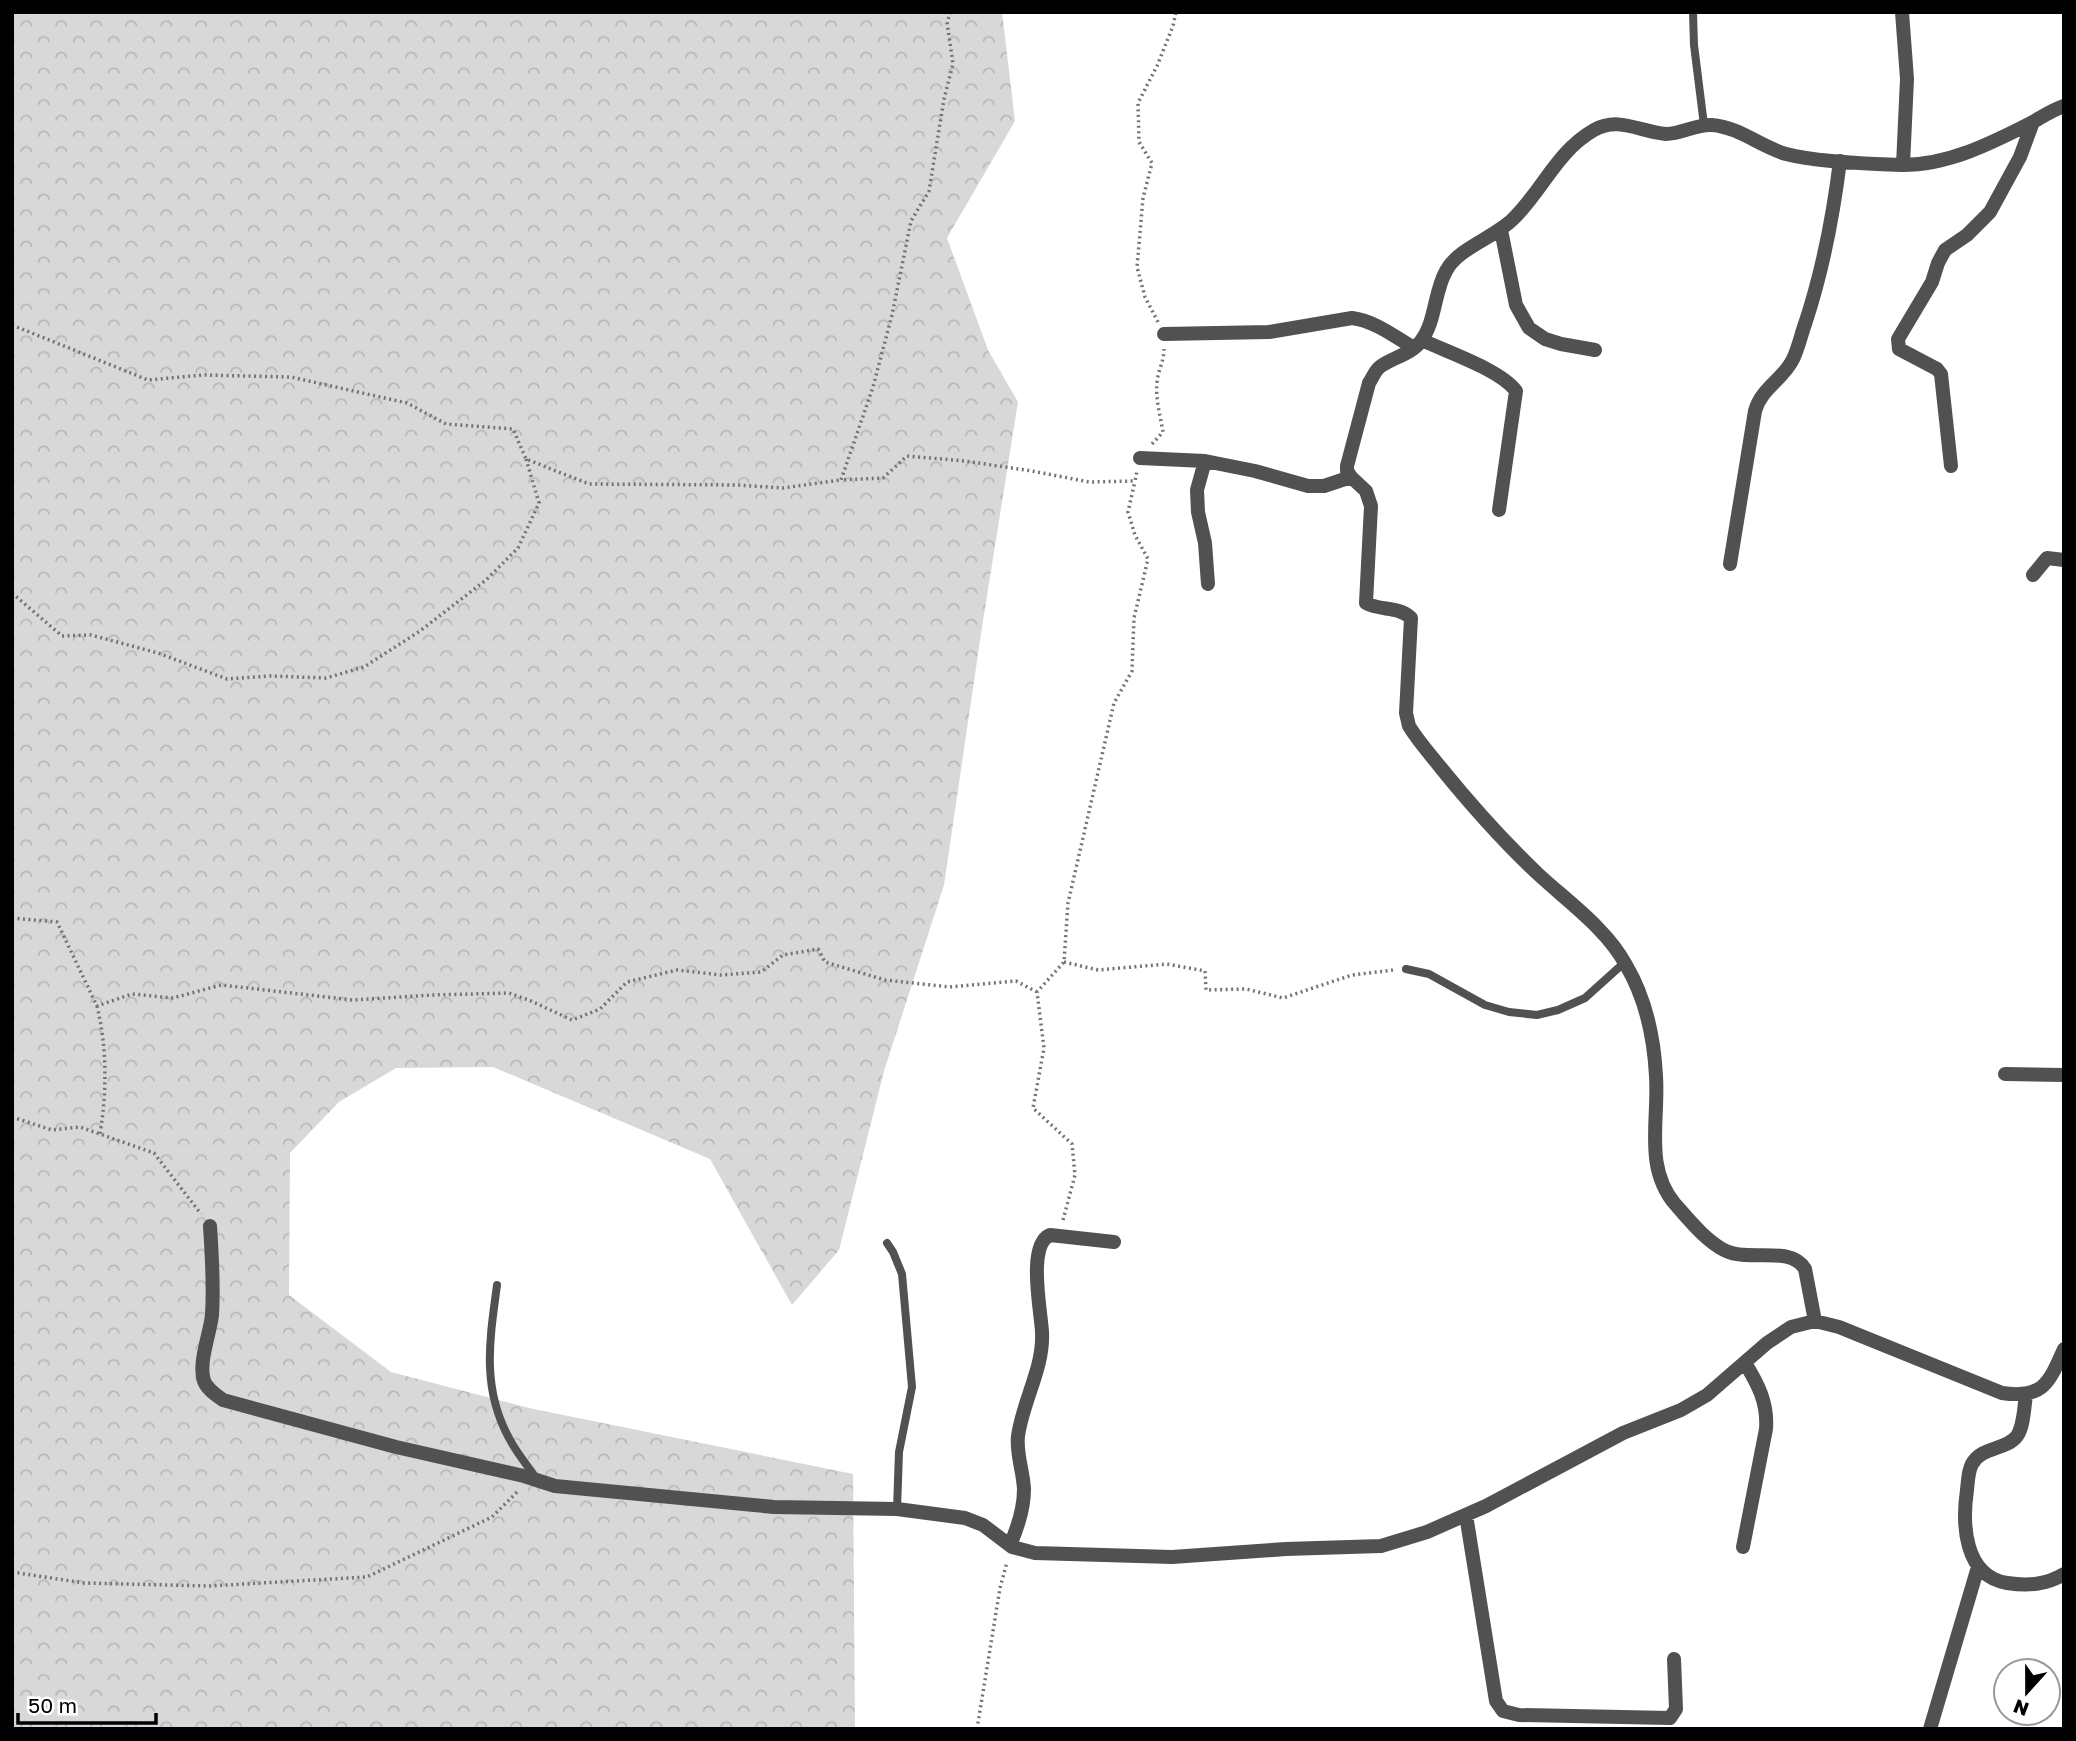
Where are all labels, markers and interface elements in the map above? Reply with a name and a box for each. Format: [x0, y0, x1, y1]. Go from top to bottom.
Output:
north arrow [1992, 1657, 2062, 1727]
scale bar [18, 1682, 156, 1726]
text: 50 m [28, 1692, 77, 1718]
text: N [2010, 1695, 2032, 1722]

